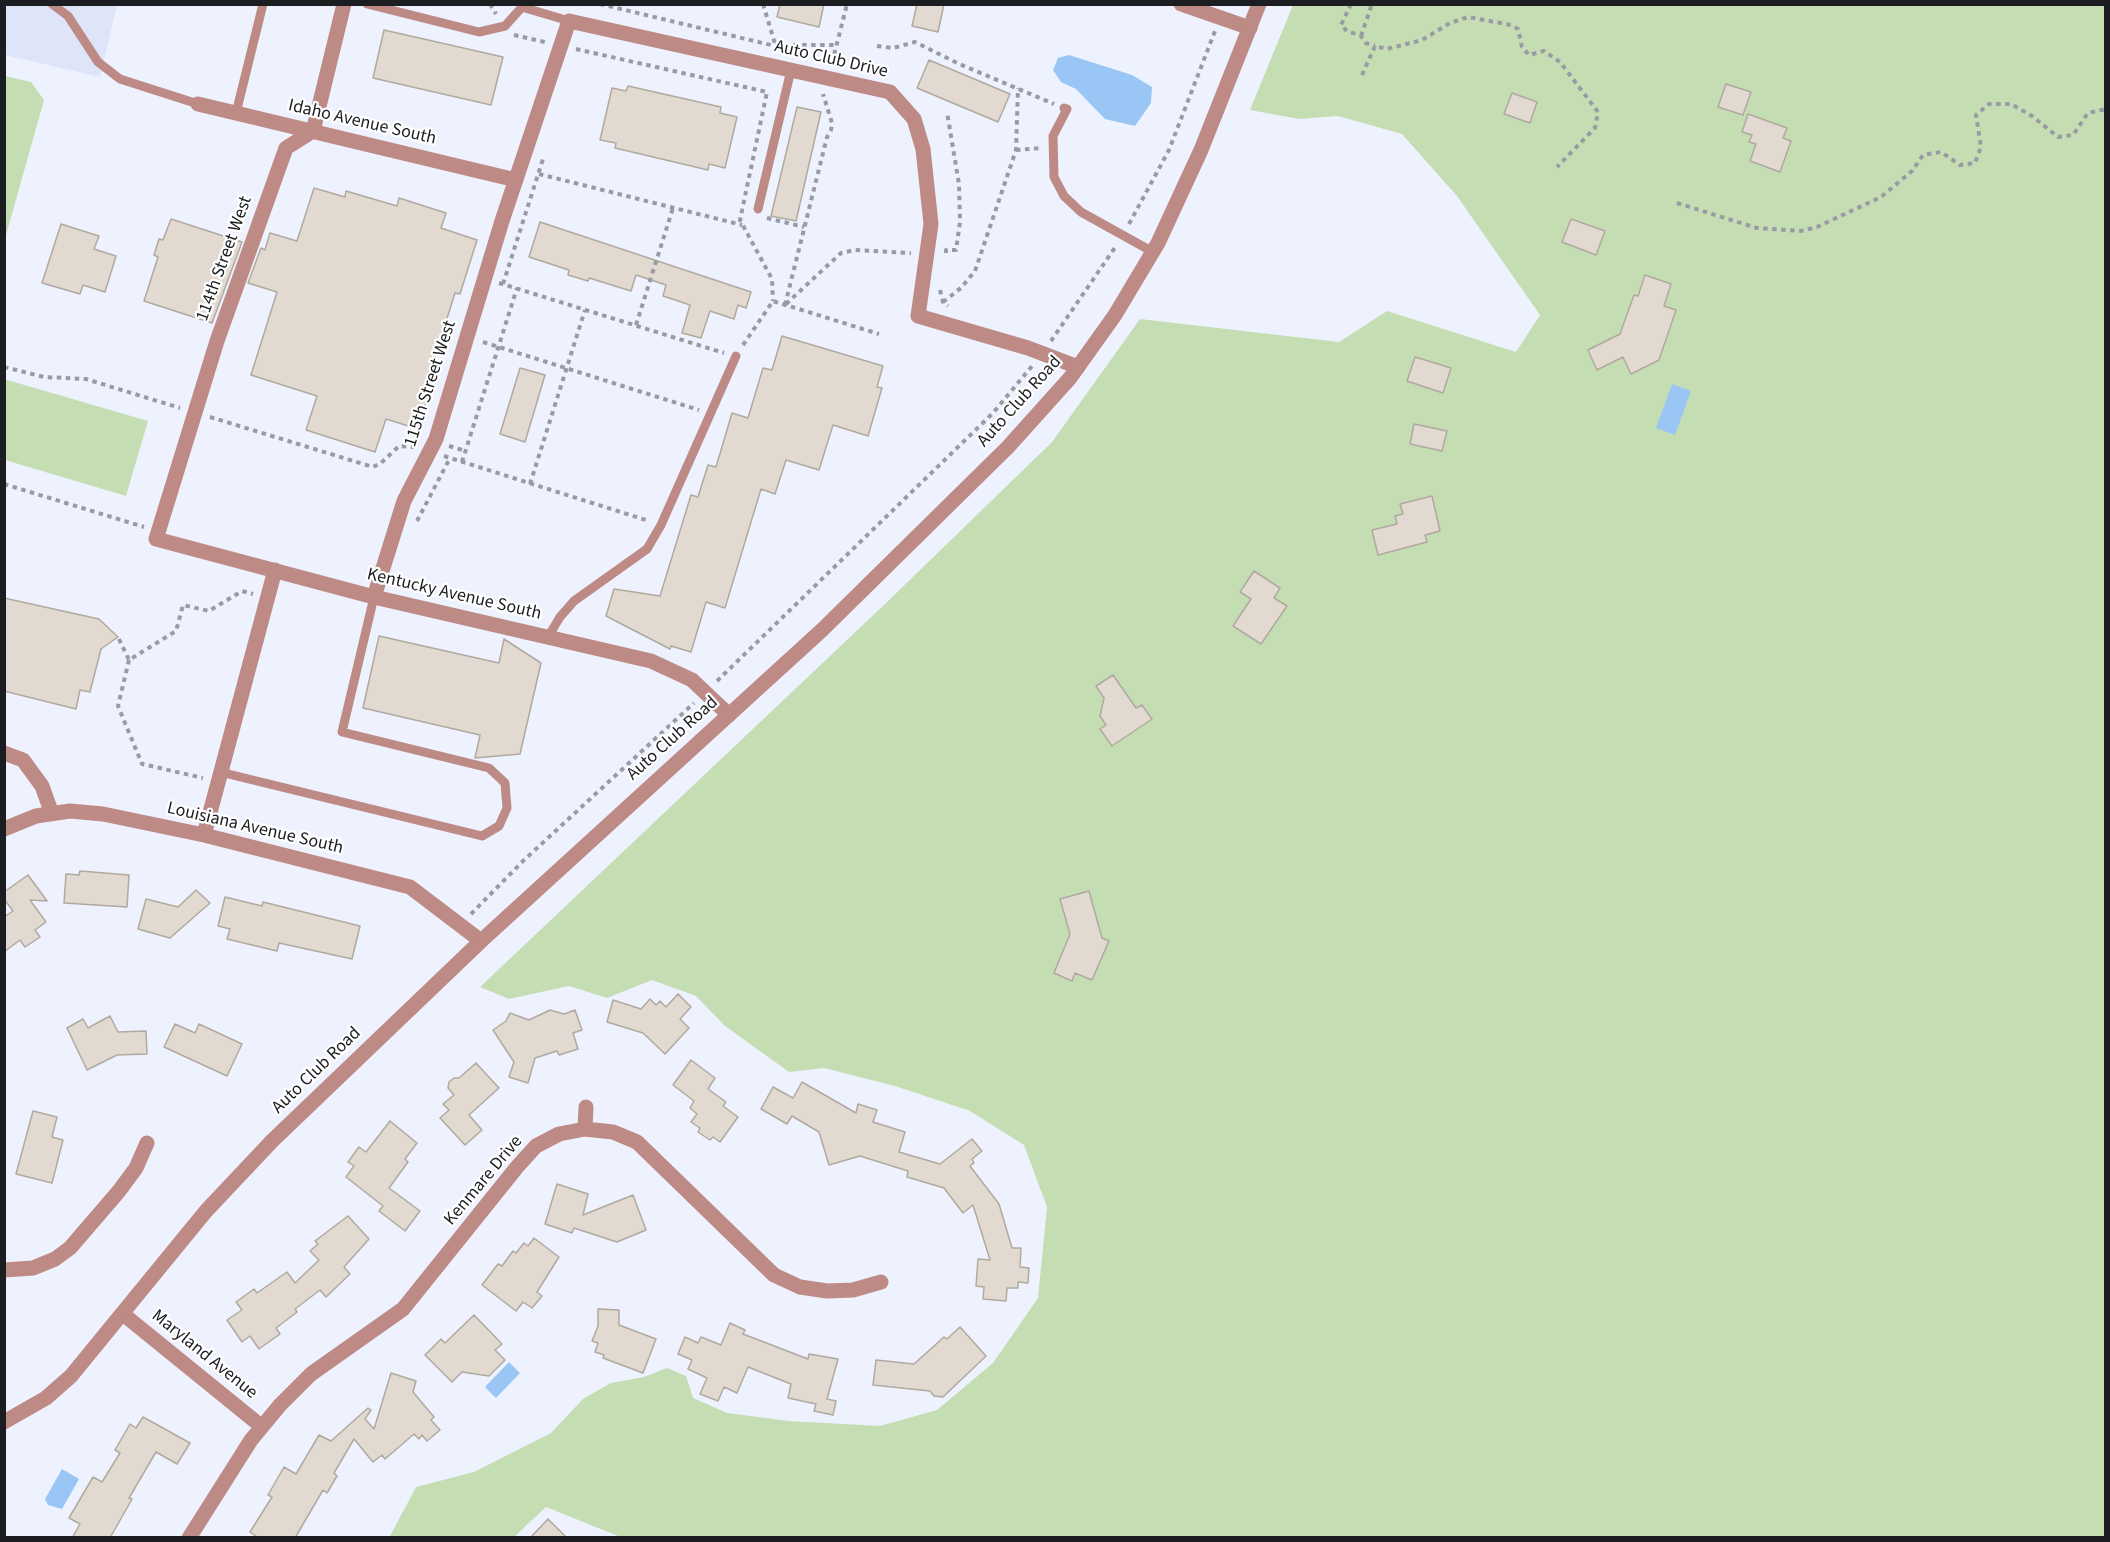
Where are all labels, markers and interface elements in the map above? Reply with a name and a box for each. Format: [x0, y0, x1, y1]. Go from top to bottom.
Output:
street label: Auto Club Drive [772, 36, 890, 84]
street label: Idaho Avenue South [286, 95, 438, 151]
street label: 114th Street West [192, 194, 258, 324]
street label: 115th Street West [400, 318, 462, 450]
street label: Auto Club Road [973, 352, 1067, 452]
street label: Kentucky Avenue South [365, 564, 543, 626]
street label: Auto Club Road [623, 692, 723, 786]
street label: Louisiana Avenue South [165, 798, 345, 860]
street label: Auto Club Road [268, 1023, 366, 1119]
street label: Kenmare Drive [440, 1132, 528, 1230]
street label: Maryland Avenue [147, 1306, 261, 1404]

